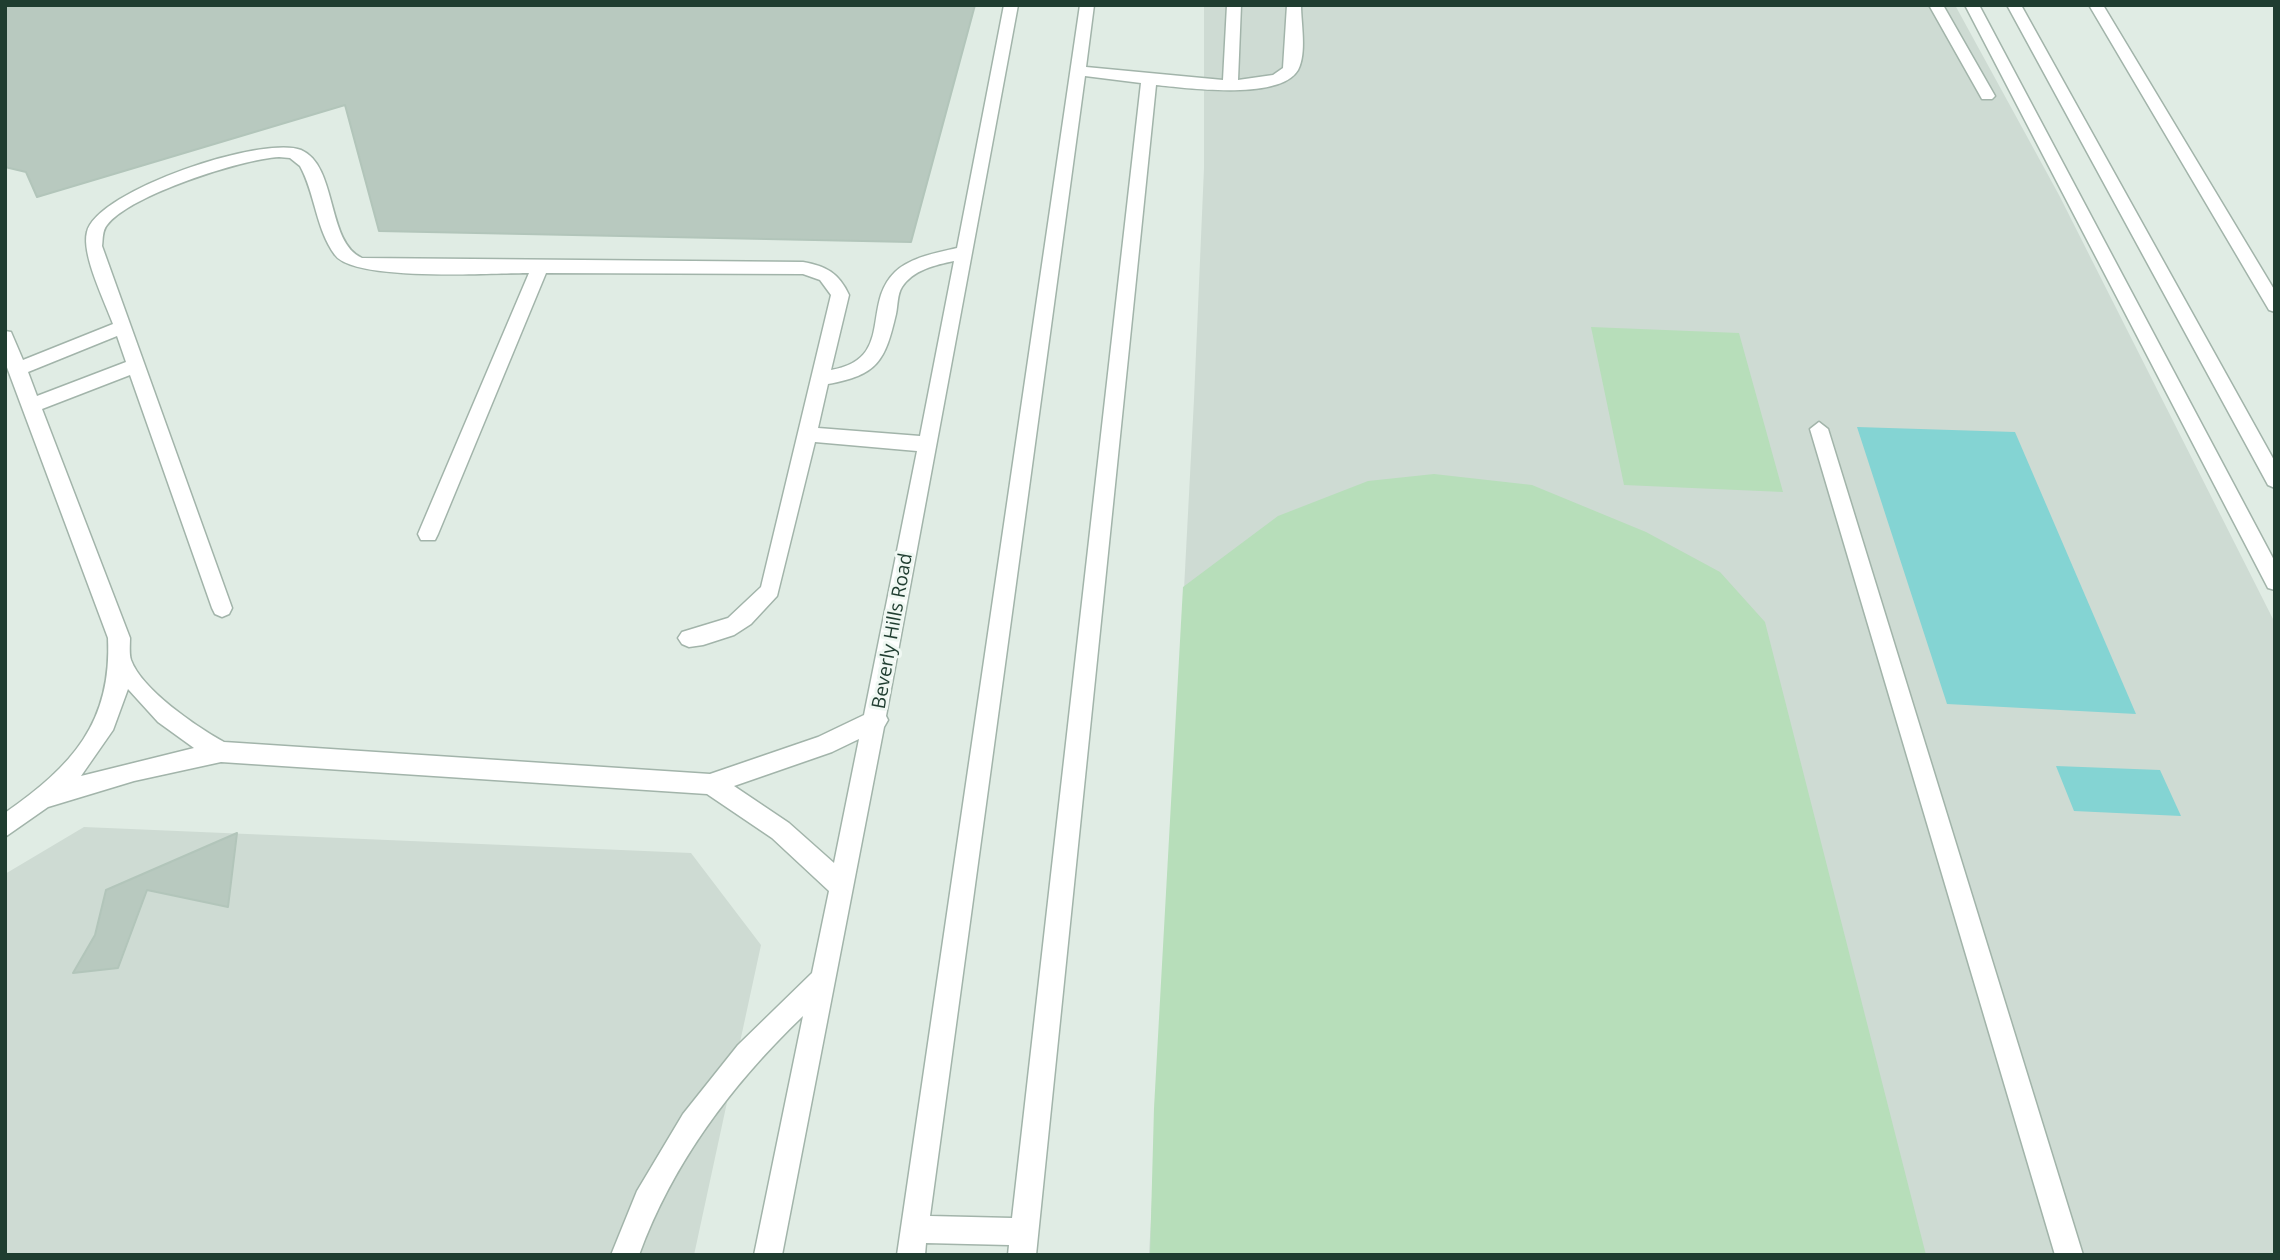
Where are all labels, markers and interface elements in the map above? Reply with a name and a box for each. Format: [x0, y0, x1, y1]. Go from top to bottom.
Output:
street label: Beverly Hills Road [868, 551, 918, 711]

